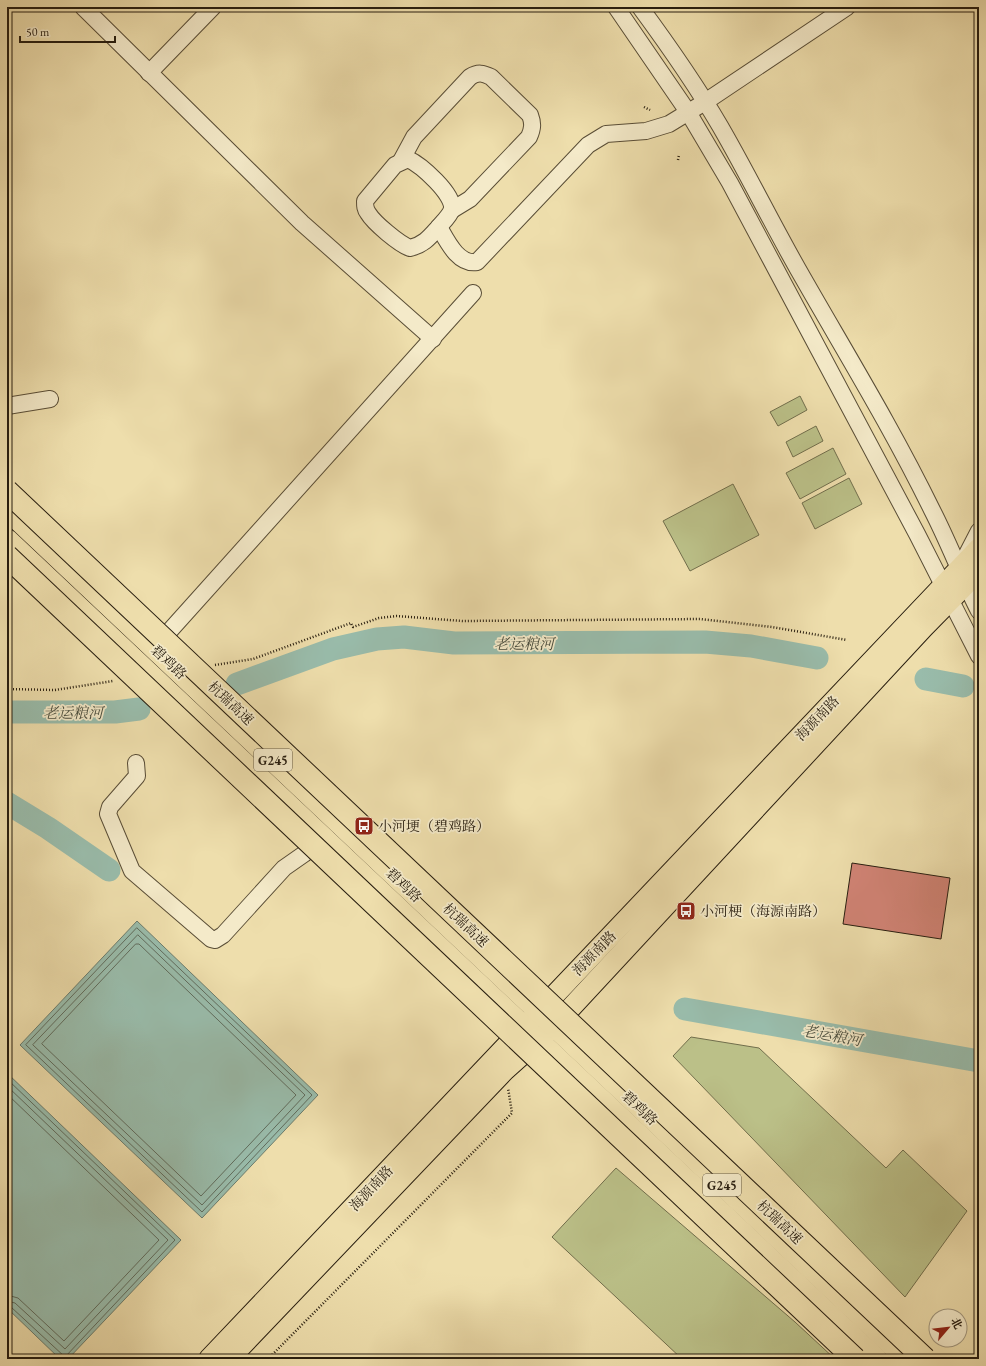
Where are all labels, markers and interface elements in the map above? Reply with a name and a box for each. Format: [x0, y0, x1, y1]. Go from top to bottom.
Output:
scale bar [20, 18, 115, 44]
text: 50 m [26, 24, 50, 40]
water label: 老运粮河 [494, 634, 557, 653]
street label: 碧鸡路 [148, 641, 190, 683]
street label: 杭瑞高速 [204, 677, 258, 729]
street label: 海源南路 [791, 692, 843, 744]
water label: 老运粮河 [43, 703, 106, 722]
road number: G245 [254, 749, 292, 771]
bus stop icon: 小河埂（碧鸡路） [353, 815, 375, 837]
place label: 小河埂（碧鸡路） [378, 817, 490, 835]
street label: 碧鸡路 [383, 864, 425, 906]
street label: 杭瑞高速 [439, 899, 493, 951]
bus stop icon: 小河梗（海源南路） [675, 900, 697, 922]
place label: 小河梗（海源南路） [700, 902, 826, 920]
street label: 海源南路 [568, 927, 620, 979]
water label: 老运粮河 [801, 1020, 866, 1050]
street label: 碧鸡路 [619, 1087, 661, 1129]
street label: 海源南路 [345, 1161, 397, 1215]
road number: G245 [703, 1174, 741, 1196]
street label: 杭瑞高速 [753, 1196, 807, 1248]
north arrow [928, 1308, 968, 1348]
text: 北 [948, 1315, 966, 1331]

